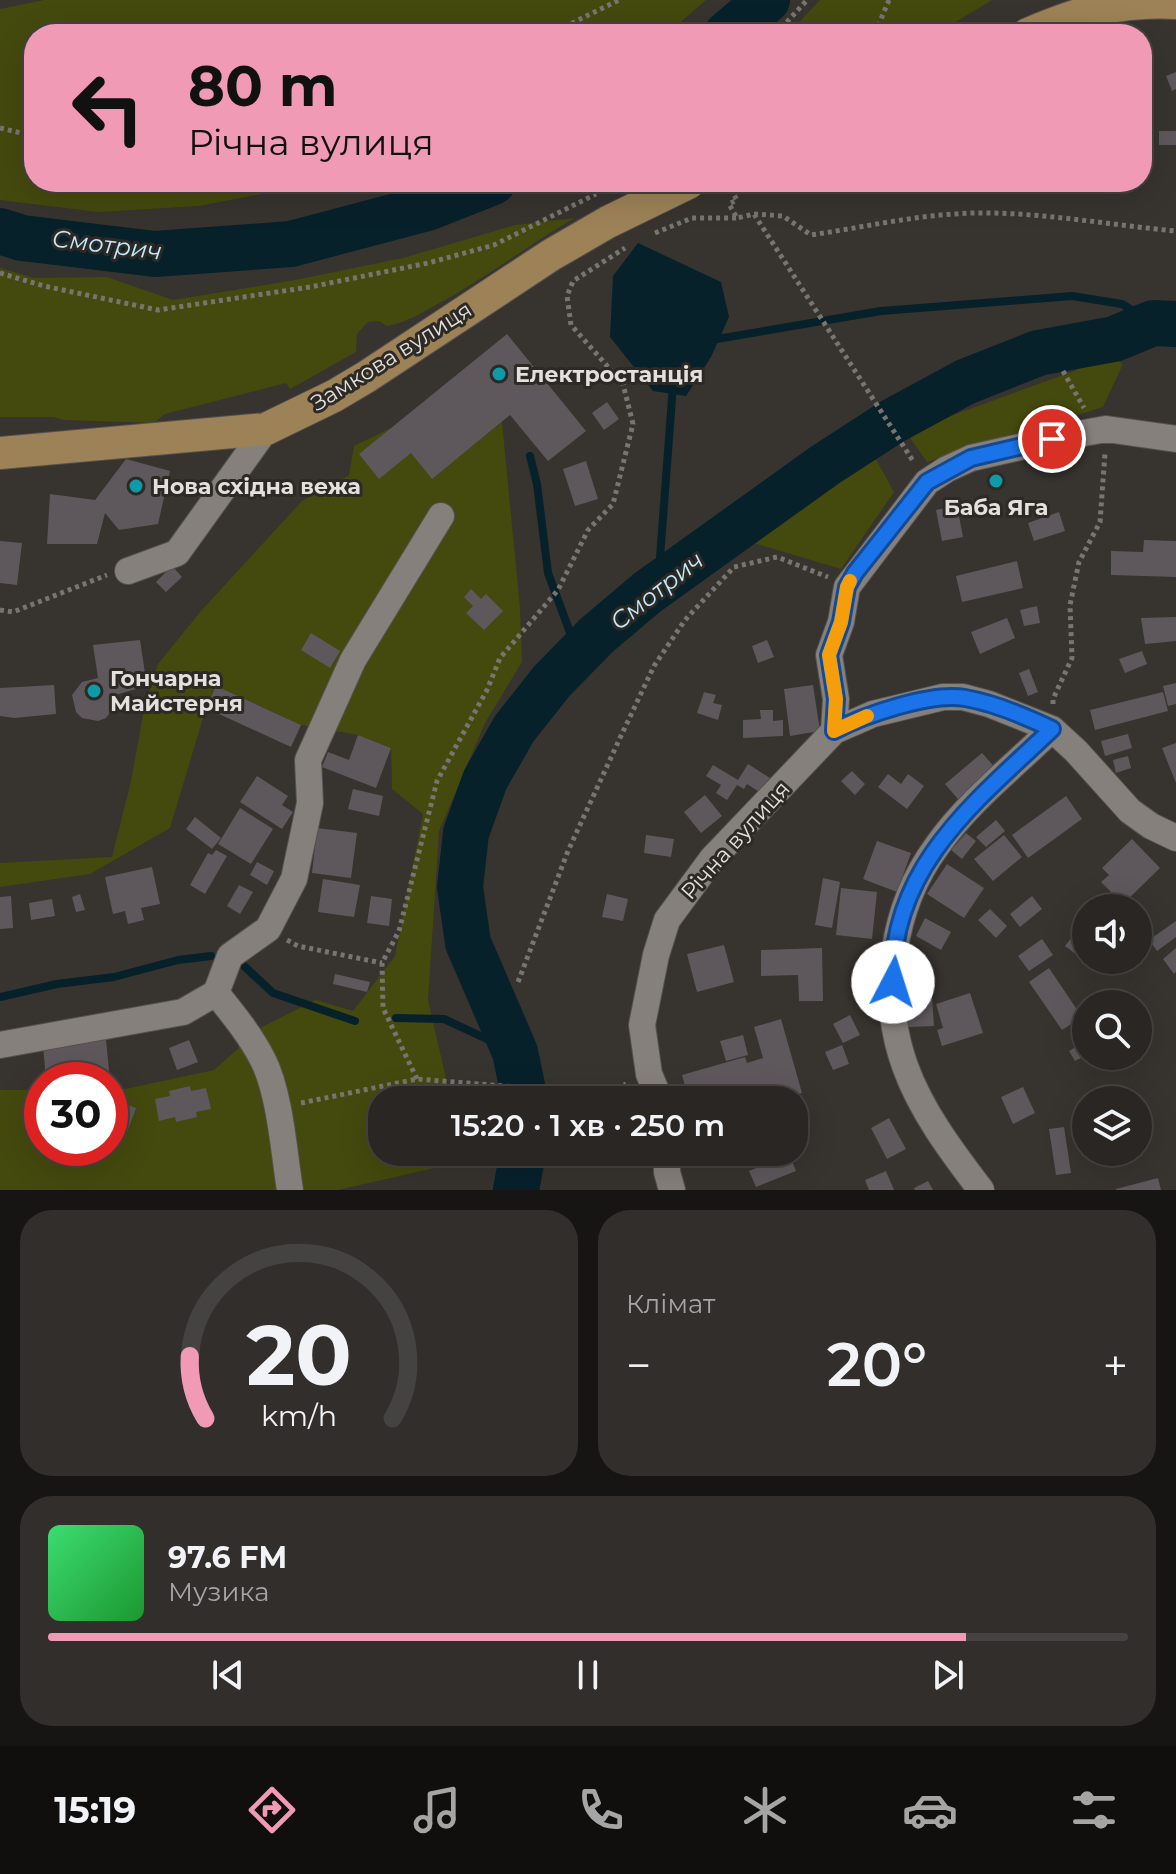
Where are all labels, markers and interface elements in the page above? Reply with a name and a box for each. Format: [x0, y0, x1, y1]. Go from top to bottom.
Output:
text: 80 m [188, 52, 338, 120]
icon: left [56, 56, 160, 160]
text: Річна вулиця [188, 120, 434, 164]
water label: Смотрич [51, 223, 164, 266]
street label: Замкова вулиця [306, 296, 477, 417]
place label: Електростанція [515, 361, 703, 388]
marker: Електростанція [490, 365, 508, 383]
pin [1018, 405, 1086, 473]
icon: arrive [1030, 417, 1074, 461]
marker: Баба Яга [987, 472, 1005, 490]
place label: Нова східна вежа [152, 473, 361, 500]
marker: Нова східна вежа [127, 477, 145, 495]
place label: Баба Яга [944, 494, 1048, 521]
water label: Смотрич [604, 545, 709, 636]
place label: Гончарна Майстерня [110, 665, 243, 717]
marker: Гончарна Майстерня [85, 682, 103, 700]
street label: Річна вулиця [675, 775, 796, 905]
map controls [1072, 894, 1152, 1166]
button: sound [1072, 894, 1152, 974]
position arrow [851, 940, 935, 1024]
button: search [1072, 990, 1152, 1070]
speed limit sign: 30 [24, 1062, 128, 1166]
button: layers [1072, 1086, 1152, 1166]
text: 15:20 · 1 хв · 250 m [451, 1107, 725, 1144]
text: Клімат [626, 1288, 715, 1320]
text: 20 [246, 1304, 352, 1406]
text: 20° [827, 1328, 927, 1401]
text: − [626, 1338, 651, 1392]
text: + [1103, 1338, 1128, 1392]
text: km/h [261, 1398, 337, 1433]
text: 97.6 FM [168, 1539, 287, 1576]
text: Музика [168, 1576, 269, 1608]
icon: previous [206, 1653, 250, 1697]
icon: pause [566, 1653, 610, 1697]
icon: next [926, 1653, 970, 1697]
icon: directions [244, 1782, 300, 1838]
icon: music [409, 1782, 465, 1838]
icon: phone [573, 1782, 629, 1838]
icon: climate [737, 1782, 793, 1838]
icon: car [902, 1782, 958, 1838]
icon: filters [1066, 1782, 1122, 1838]
text: 15:19 [54, 1788, 136, 1832]

